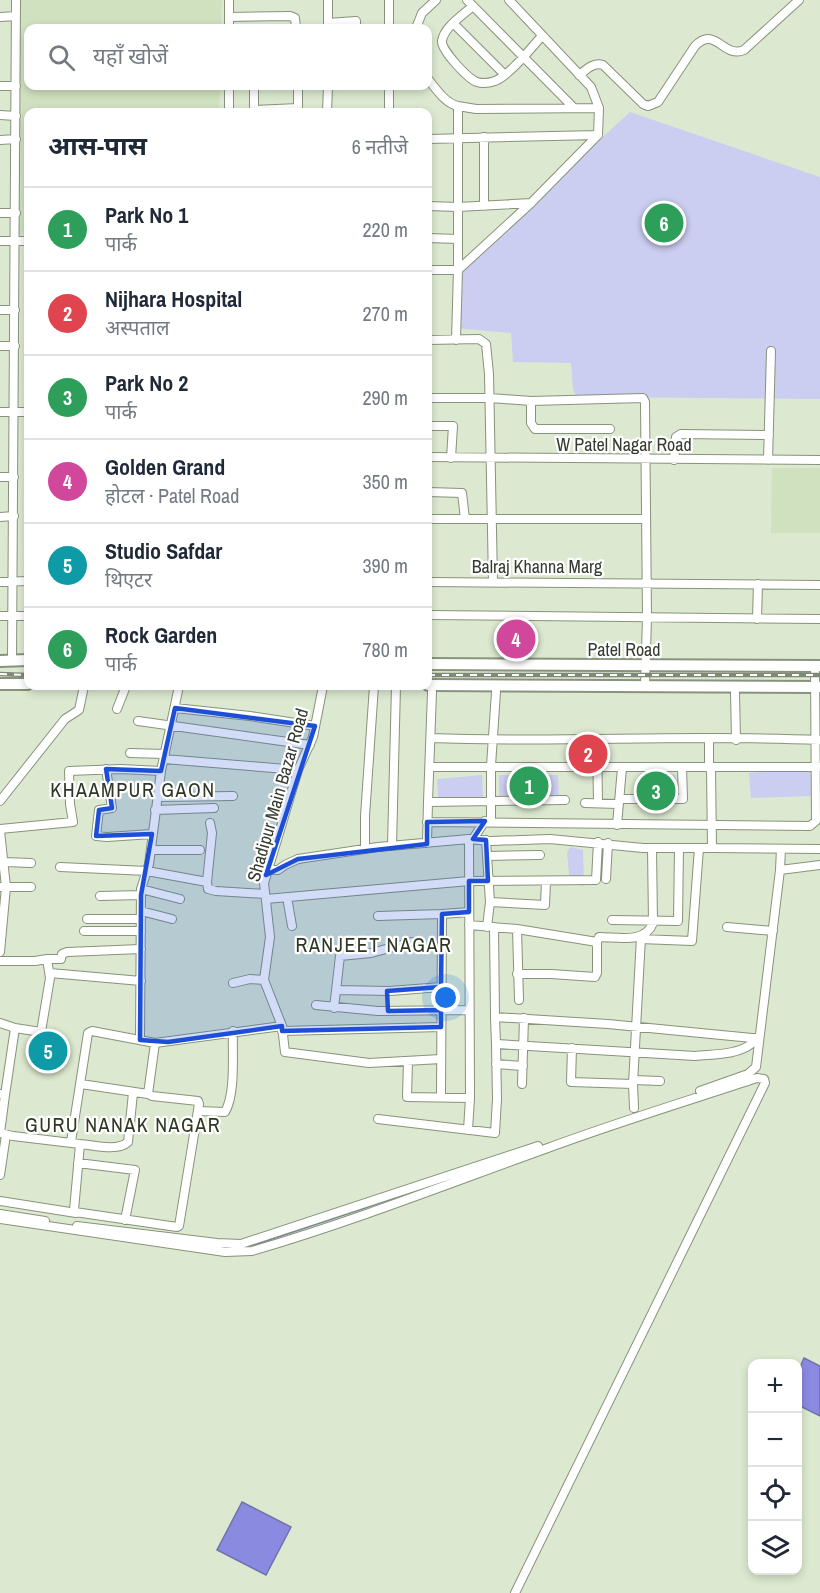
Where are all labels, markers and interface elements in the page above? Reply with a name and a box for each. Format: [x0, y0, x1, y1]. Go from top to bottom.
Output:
search box [24, 24, 432, 90]
icon: search [45, 41, 78, 74]
text: यहाँ खोजें [93, 41, 168, 71]
text: आस-पास [48, 128, 147, 163]
text: 6 नतीजे [352, 133, 408, 160]
text: Park No 1 [105, 200, 188, 230]
pin: 6 [644, 200, 684, 246]
text: 1 [63, 216, 72, 243]
text: 220 m [362, 216, 408, 243]
text: पार्क [105, 230, 137, 257]
text: Nijhara Hospital [105, 284, 242, 314]
text: 2 [63, 300, 72, 327]
text: 270 m [362, 300, 408, 327]
text: अस्पताल [105, 314, 170, 341]
text: Park No 2 [105, 368, 188, 398]
text: 3 [63, 384, 72, 411]
text: 290 m [362, 384, 408, 411]
text: पार्क [105, 398, 137, 425]
street label: W Patel Nagar Road [556, 432, 692, 457]
text: Golden Grand [105, 452, 225, 482]
text: 4 [63, 468, 72, 495]
text: 350 m [362, 468, 408, 495]
text: होटल · Patel Road [105, 482, 239, 509]
text: Studio Safdar [105, 536, 222, 566]
text: 5 [63, 552, 72, 579]
text: 390 m [362, 552, 408, 579]
street label: Balraj Khanna Marg [472, 554, 603, 579]
text: थिएटर [105, 566, 152, 593]
pin: 4 [496, 616, 536, 662]
text: Rock Garden [105, 620, 217, 650]
text: 6 [63, 636, 72, 663]
text: 780 m [362, 636, 408, 663]
street label: Patel Road [587, 637, 661, 662]
text: पार्क [105, 650, 137, 677]
street label: Shadipur Main Bazar Road [241, 705, 314, 884]
pin: 2 [568, 732, 608, 777]
pin: 1 [510, 764, 548, 808]
pin: 3 [636, 768, 676, 814]
district label: KHAAMPUR GAON [50, 776, 216, 803]
district label: RANJEET NAGAR [296, 931, 452, 958]
your location [431, 983, 460, 1012]
pin: 5 [28, 1028, 68, 1074]
district label: GURU NANAK NAGAR [25, 1111, 221, 1138]
map controls [748, 1359, 802, 1575]
button: + [748, 1359, 802, 1413]
button: − [748, 1413, 802, 1467]
button: locate [748, 1467, 802, 1521]
button: layers [748, 1521, 802, 1575]

